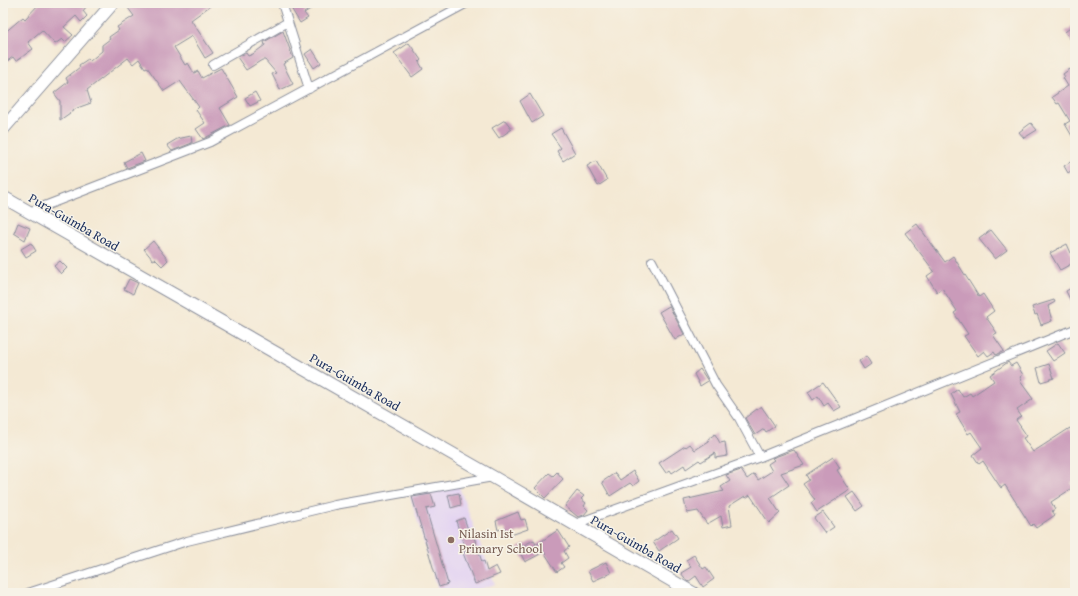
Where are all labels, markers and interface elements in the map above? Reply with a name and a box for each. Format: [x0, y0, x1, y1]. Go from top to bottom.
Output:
street label: Pura-Guimba Road [25, 188, 123, 256]
street label: Pura-Guimba Road [306, 348, 404, 416]
street label: Pura-Guimba Road [587, 510, 685, 578]
place label: Nilasin Ist Primary School [459, 524, 543, 558]
marker: Nilasin Ist Primary School [446, 535, 456, 545]

